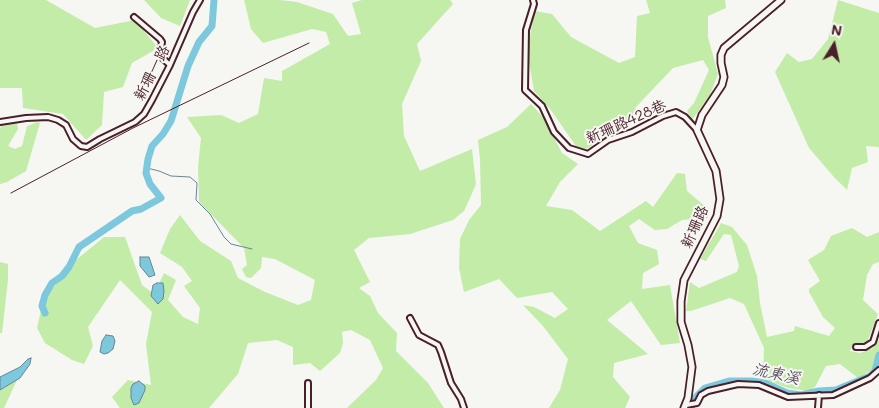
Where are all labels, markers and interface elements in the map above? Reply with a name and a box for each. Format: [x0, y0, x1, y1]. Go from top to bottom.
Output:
text: N [830, 19, 844, 40]
north arrow [809, 20, 859, 70]
street label: 新珊一路 [130, 42, 174, 104]
street label: 新珊路428巷 [583, 96, 669, 148]
street label: 新珊路 [678, 203, 712, 251]
water label: 流東溪 [750, 359, 802, 389]

